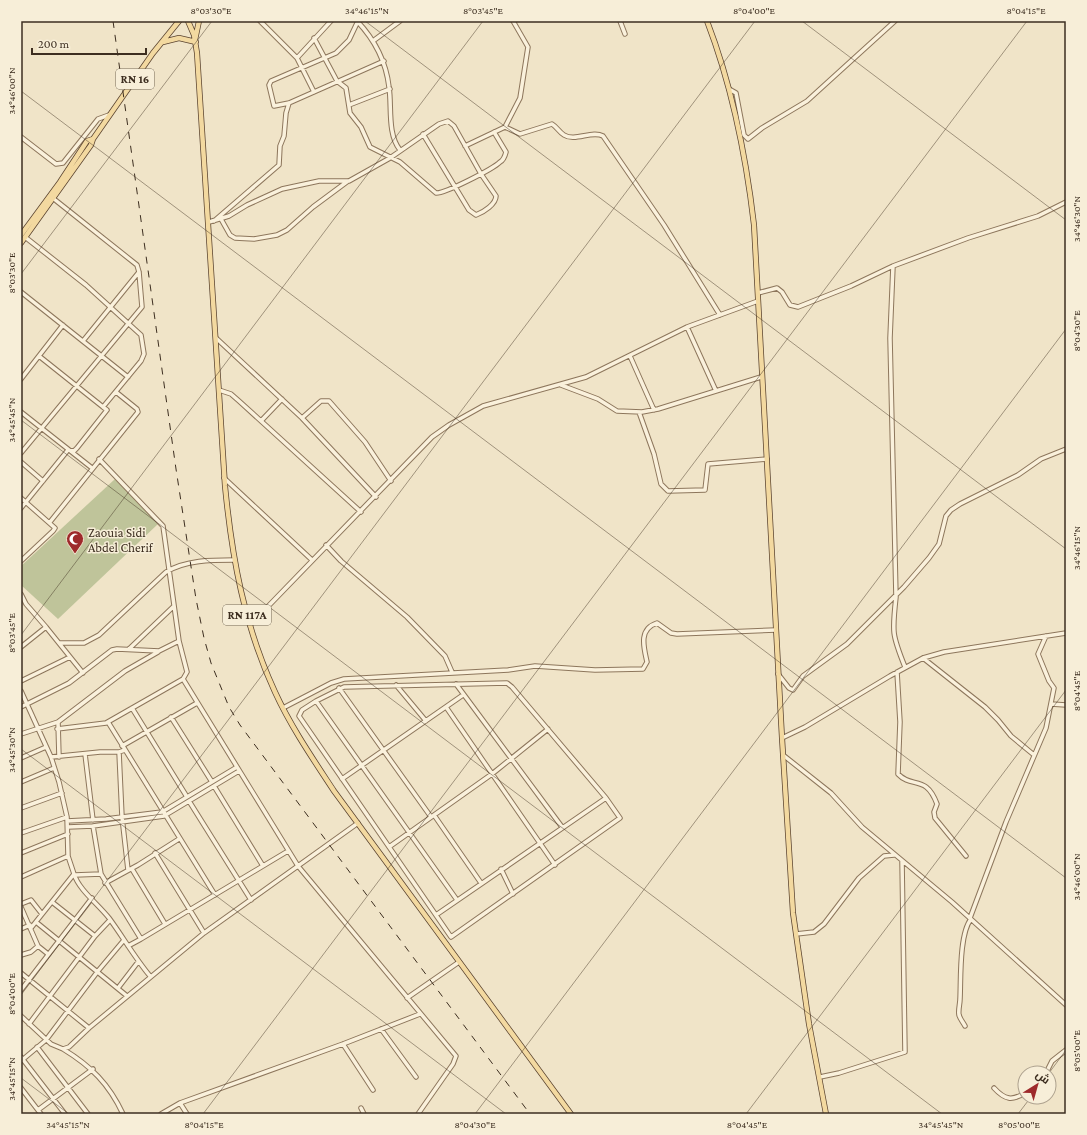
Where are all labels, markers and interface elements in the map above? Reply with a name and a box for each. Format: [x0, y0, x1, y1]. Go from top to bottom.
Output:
text: 8°03'30"E [191, 5, 232, 16]
text: 34°46'15"N [345, 5, 389, 16]
text: 8°03'45"E [463, 5, 504, 16]
text: 8°04'00"E [733, 5, 776, 16]
text: 8°04'15"E [1006, 5, 1046, 16]
scale bar [32, 30, 146, 56]
text: 200 m [38, 37, 70, 51]
text: 34°46'00"N [6, 67, 17, 114]
road number: RN 16 [116, 69, 154, 89]
text: 34°46'30"N [1071, 196, 1082, 242]
text: 8°03'30"E [6, 252, 17, 293]
text: 8°04'30"E [1071, 310, 1082, 352]
text: 34°45'45"N [6, 397, 17, 442]
place label: Zaouia Sidi Abdel Cherif [88, 525, 154, 555]
text: 34°46'15"N [1071, 526, 1082, 570]
mosque icon: Zaouia Sidi Abdel Cherif [65, 529, 85, 554]
road number: RN 117A [223, 605, 271, 625]
text: 8°03'45"E [6, 612, 17, 653]
text: 8°04'45"E [1071, 670, 1082, 711]
text: 34°45'30"N [6, 727, 17, 773]
text: 34°46'00"N [1071, 853, 1082, 900]
text: 8°04'00"E [6, 972, 17, 1015]
text: 8°05'00"E [1071, 1030, 1082, 1072]
text: 34°45'15"N [6, 1057, 17, 1101]
north arrow [1017, 1065, 1057, 1105]
text: ش [1033, 1068, 1052, 1087]
text: 34°45'15"N [46, 1119, 90, 1130]
text: 8°04'15"E [184, 1119, 224, 1130]
text: 8°04'30"E [454, 1119, 496, 1130]
text: 8°04'45"E [727, 1119, 768, 1130]
text: 34°45'45"N [919, 1119, 964, 1130]
text: 8°05'00"E [998, 1119, 1040, 1130]

